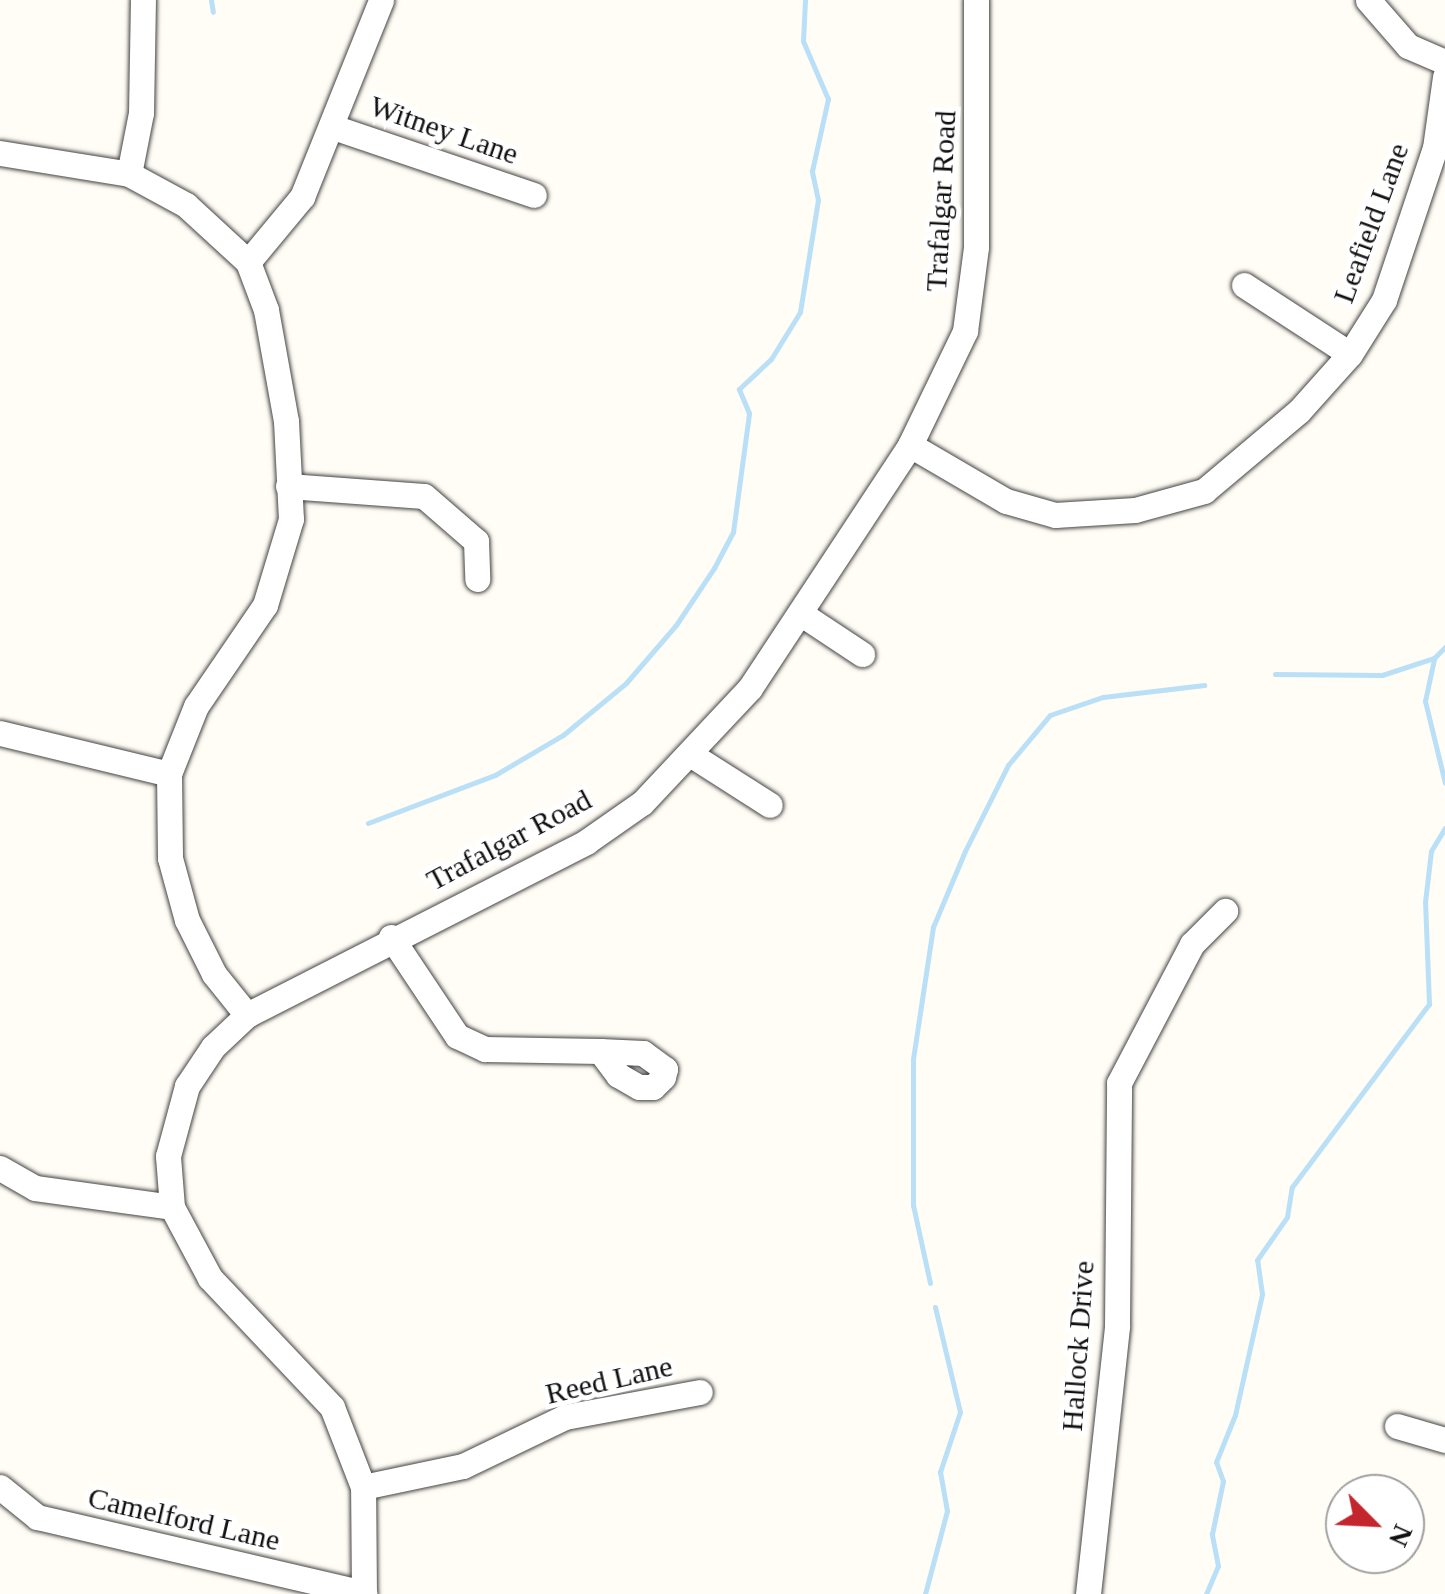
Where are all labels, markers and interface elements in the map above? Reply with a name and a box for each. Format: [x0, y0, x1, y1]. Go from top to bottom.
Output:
street label: Witney Lane [365, 88, 523, 172]
street label: Trafalgar Road [918, 110, 964, 292]
street label: Leafield Lane [1325, 138, 1417, 308]
street label: Trafalgar Road [420, 782, 598, 898]
street label: Hallock Drive [1054, 1260, 1102, 1432]
street label: Reed Lane [542, 1348, 676, 1412]
north arrow [1325, 1474, 1425, 1574]
street label: Camelford Lane [85, 1479, 283, 1559]
text: N [1383, 1520, 1419, 1551]

